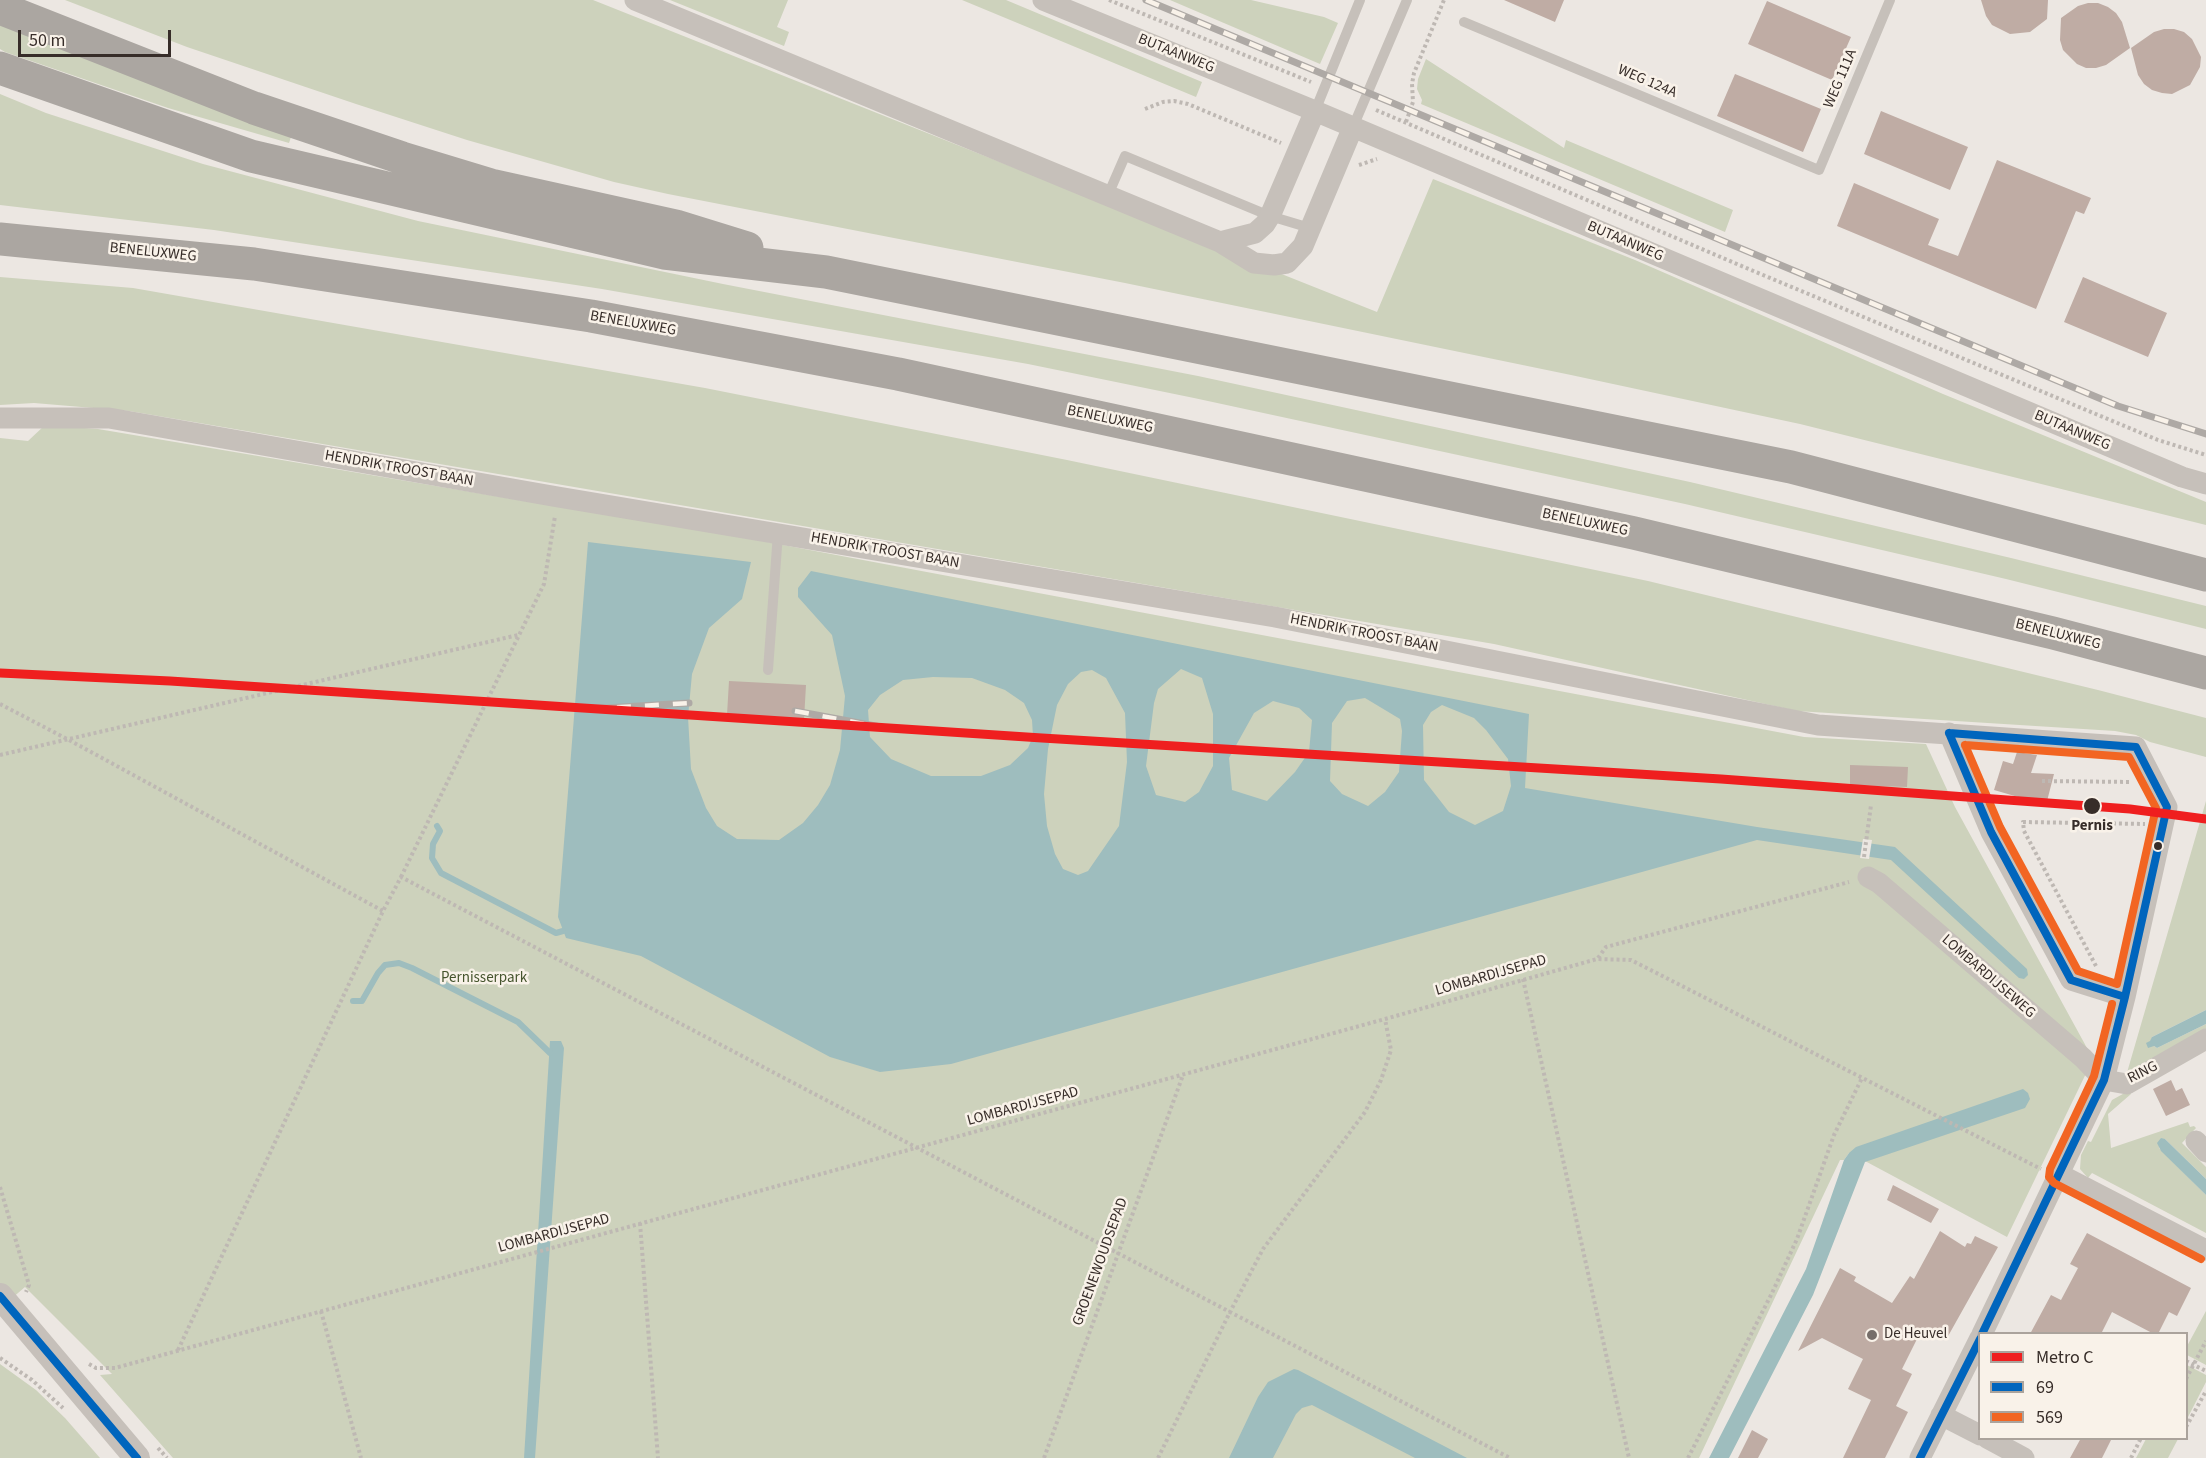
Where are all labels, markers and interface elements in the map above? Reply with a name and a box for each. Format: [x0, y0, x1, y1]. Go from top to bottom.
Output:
scale bar [21, 18, 174, 56]
text: 50 m [29, 28, 65, 53]
street label: BUTAANWEG [1135, 31, 1217, 77]
street label: WEG 111A [1821, 47, 1861, 111]
street label: WEG 124A [1615, 62, 1679, 102]
street label: BUTAANWEG [1584, 218, 1666, 266]
street label: BENELUXWEG [109, 239, 197, 267]
street label: BENELUXWEG [588, 308, 678, 340]
street label: BENELUXWEG [1065, 402, 1155, 438]
street label: BUTAANWEG [2031, 407, 2113, 455]
street label: HENDRIK TROOST BAAN [323, 447, 475, 491]
street label: BENELUXWEG [1540, 505, 1630, 541]
street label: HENDRIK TROOST BAAN [809, 529, 961, 573]
street label: HENDRIK TROOST BAAN [1288, 611, 1440, 657]
street label: BENELUXWEG [2013, 616, 2103, 654]
marker: Pernis [2082, 796, 2102, 816]
place label: Pernis [2071, 818, 2113, 836]
unlabelled marker [2152, 840, 2164, 852]
street label: LOMBARDIJSEWEG [1937, 931, 2039, 1023]
street label: LOMBARDIJSEPAD [1433, 952, 1549, 1000]
park label: Pernisserpark [441, 970, 527, 988]
street label: RING [2125, 1058, 2161, 1088]
street label: LOMBARDIJSEPAD [965, 1083, 1081, 1131]
street label: GROENEWOUDSEPAD [1069, 1196, 1133, 1328]
street label: LOMBARDIJSEPAD [496, 1210, 612, 1258]
place label: De Heuvel [1884, 1326, 1947, 1344]
marker: De Heuvel [1865, 1328, 1879, 1342]
legend [1978, 1332, 2188, 1440]
text: Metro C [2036, 1345, 2094, 1370]
text: 69 [2036, 1375, 2054, 1400]
text: 569 [2036, 1405, 2063, 1430]

